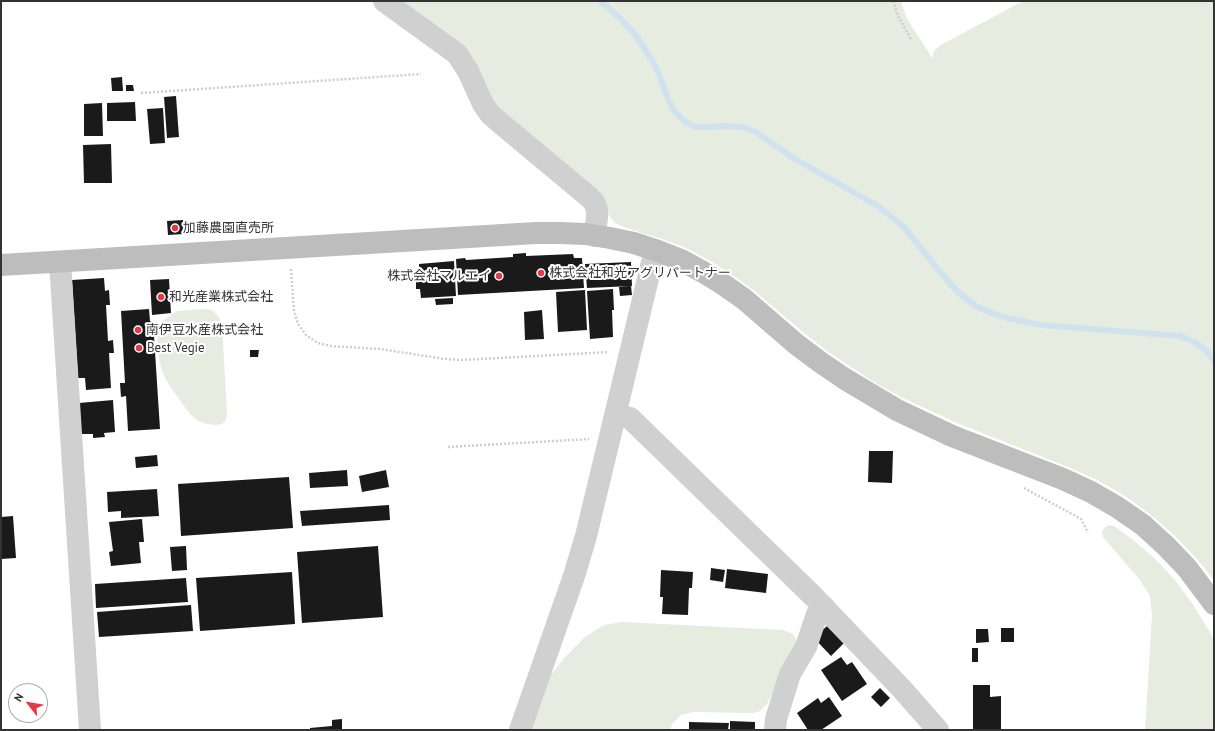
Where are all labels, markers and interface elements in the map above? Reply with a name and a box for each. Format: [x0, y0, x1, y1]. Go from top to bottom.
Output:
place label: 加藤農園直売所 [183, 220, 274, 236]
marker: 加藤農園直売所 [170, 223, 180, 233]
place label: 株式会社和光アグリパートナー [549, 265, 731, 281]
place label: 株式会社マルエイ [387, 268, 491, 284]
marker: 株式会社和光アグリパートナー [536, 268, 546, 278]
marker: 株式会社マルエイ [494, 271, 504, 281]
place label: 和光産業株式会社 [169, 289, 273, 305]
marker: 和光産業株式会社 [156, 292, 166, 302]
place label: 南伊豆水産株式会社 [146, 322, 263, 338]
marker: 南伊豆水産株式会社 [133, 325, 143, 335]
place label: Best Vegie [147, 340, 205, 356]
marker: Best Vegie [134, 343, 144, 353]
north arrow [8, 683, 48, 723]
text: N [11, 691, 26, 704]

